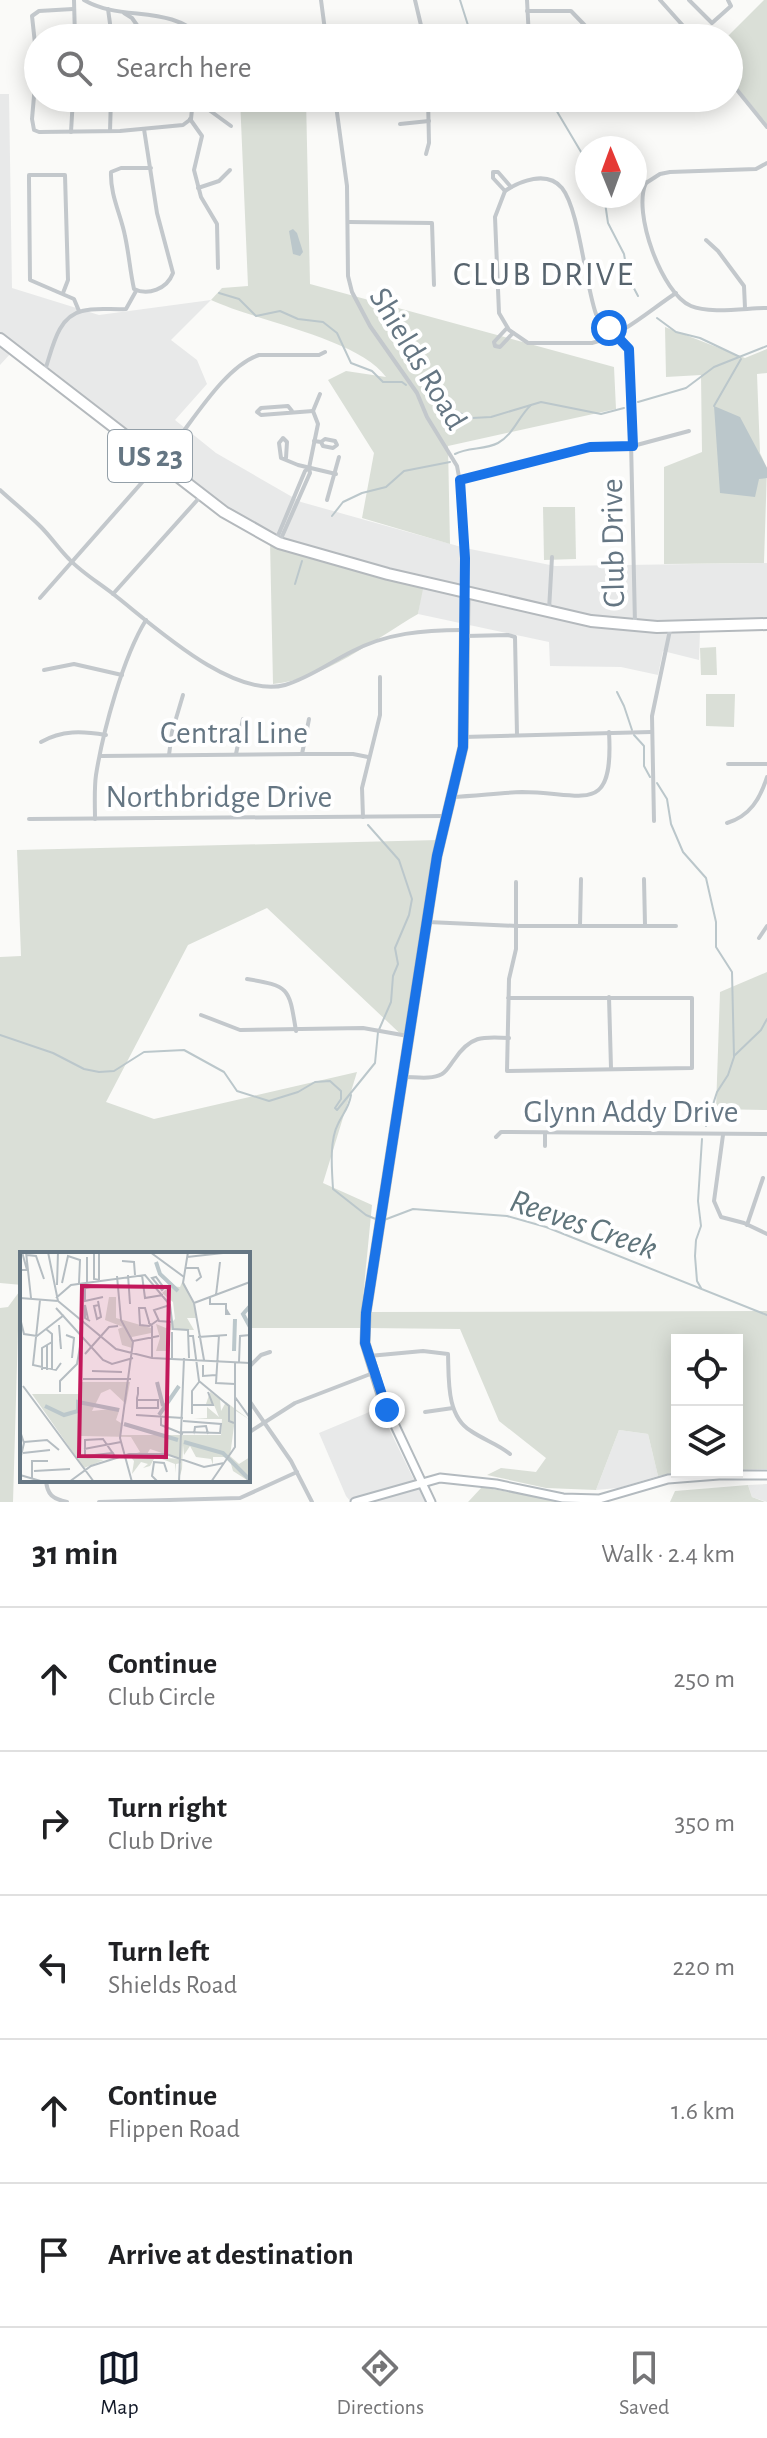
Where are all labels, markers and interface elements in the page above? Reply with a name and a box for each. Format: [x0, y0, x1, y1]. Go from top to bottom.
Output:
search box [24, 24, 743, 112]
icon: search [52, 46, 96, 90]
text: Search here [116, 53, 252, 83]
north arrow [575, 136, 647, 208]
district label: CLUB DRIVE [453, 258, 635, 292]
street label: Shields Road [363, 282, 473, 435]
route start [591, 310, 627, 346]
road number: US 23 [108, 430, 192, 482]
street label: Club Drive [596, 478, 630, 608]
street label: Central Line [160, 717, 308, 749]
street label: Northbridge Drive [106, 781, 332, 813]
street label: Glynn Addy Drive [524, 1096, 738, 1128]
water label: Reeves Creek [505, 1184, 661, 1266]
inset map [20, 1252, 250, 1482]
map controls [671, 1334, 743, 1478]
button: locate [671, 1334, 743, 1406]
route end [369, 1392, 405, 1428]
button: layers [671, 1406, 743, 1478]
text: 31 min [32, 1537, 118, 1571]
text: Walk · 2.4 km [601, 1541, 735, 1567]
text: Continue [108, 1649, 217, 1679]
icon: ahead [32, 1657, 76, 1701]
text: 250 m [673, 1666, 735, 1692]
text: Club Circle [108, 1684, 215, 1710]
text: Turn right [108, 1793, 227, 1823]
icon: right [32, 1801, 76, 1845]
text: 350 m [675, 1810, 735, 1836]
text: Club Drive [108, 1828, 213, 1854]
text: Turn left [108, 1937, 209, 1967]
icon: left [32, 1945, 76, 1989]
text: 220 m [673, 1954, 735, 1980]
text: Shields Road [108, 1972, 237, 1998]
text: Continue [108, 2081, 217, 2111]
icon: ahead [32, 2089, 76, 2133]
text: 1.6 km [671, 2098, 735, 2124]
text: Flippen Road [108, 2116, 240, 2142]
icon: arrive [32, 2233, 76, 2277]
text: Arrive at destination [108, 2240, 354, 2270]
tab: Map [97, 2346, 141, 2420]
tab: Directions [336, 2346, 424, 2420]
tab: Saved [619, 2346, 669, 2420]

